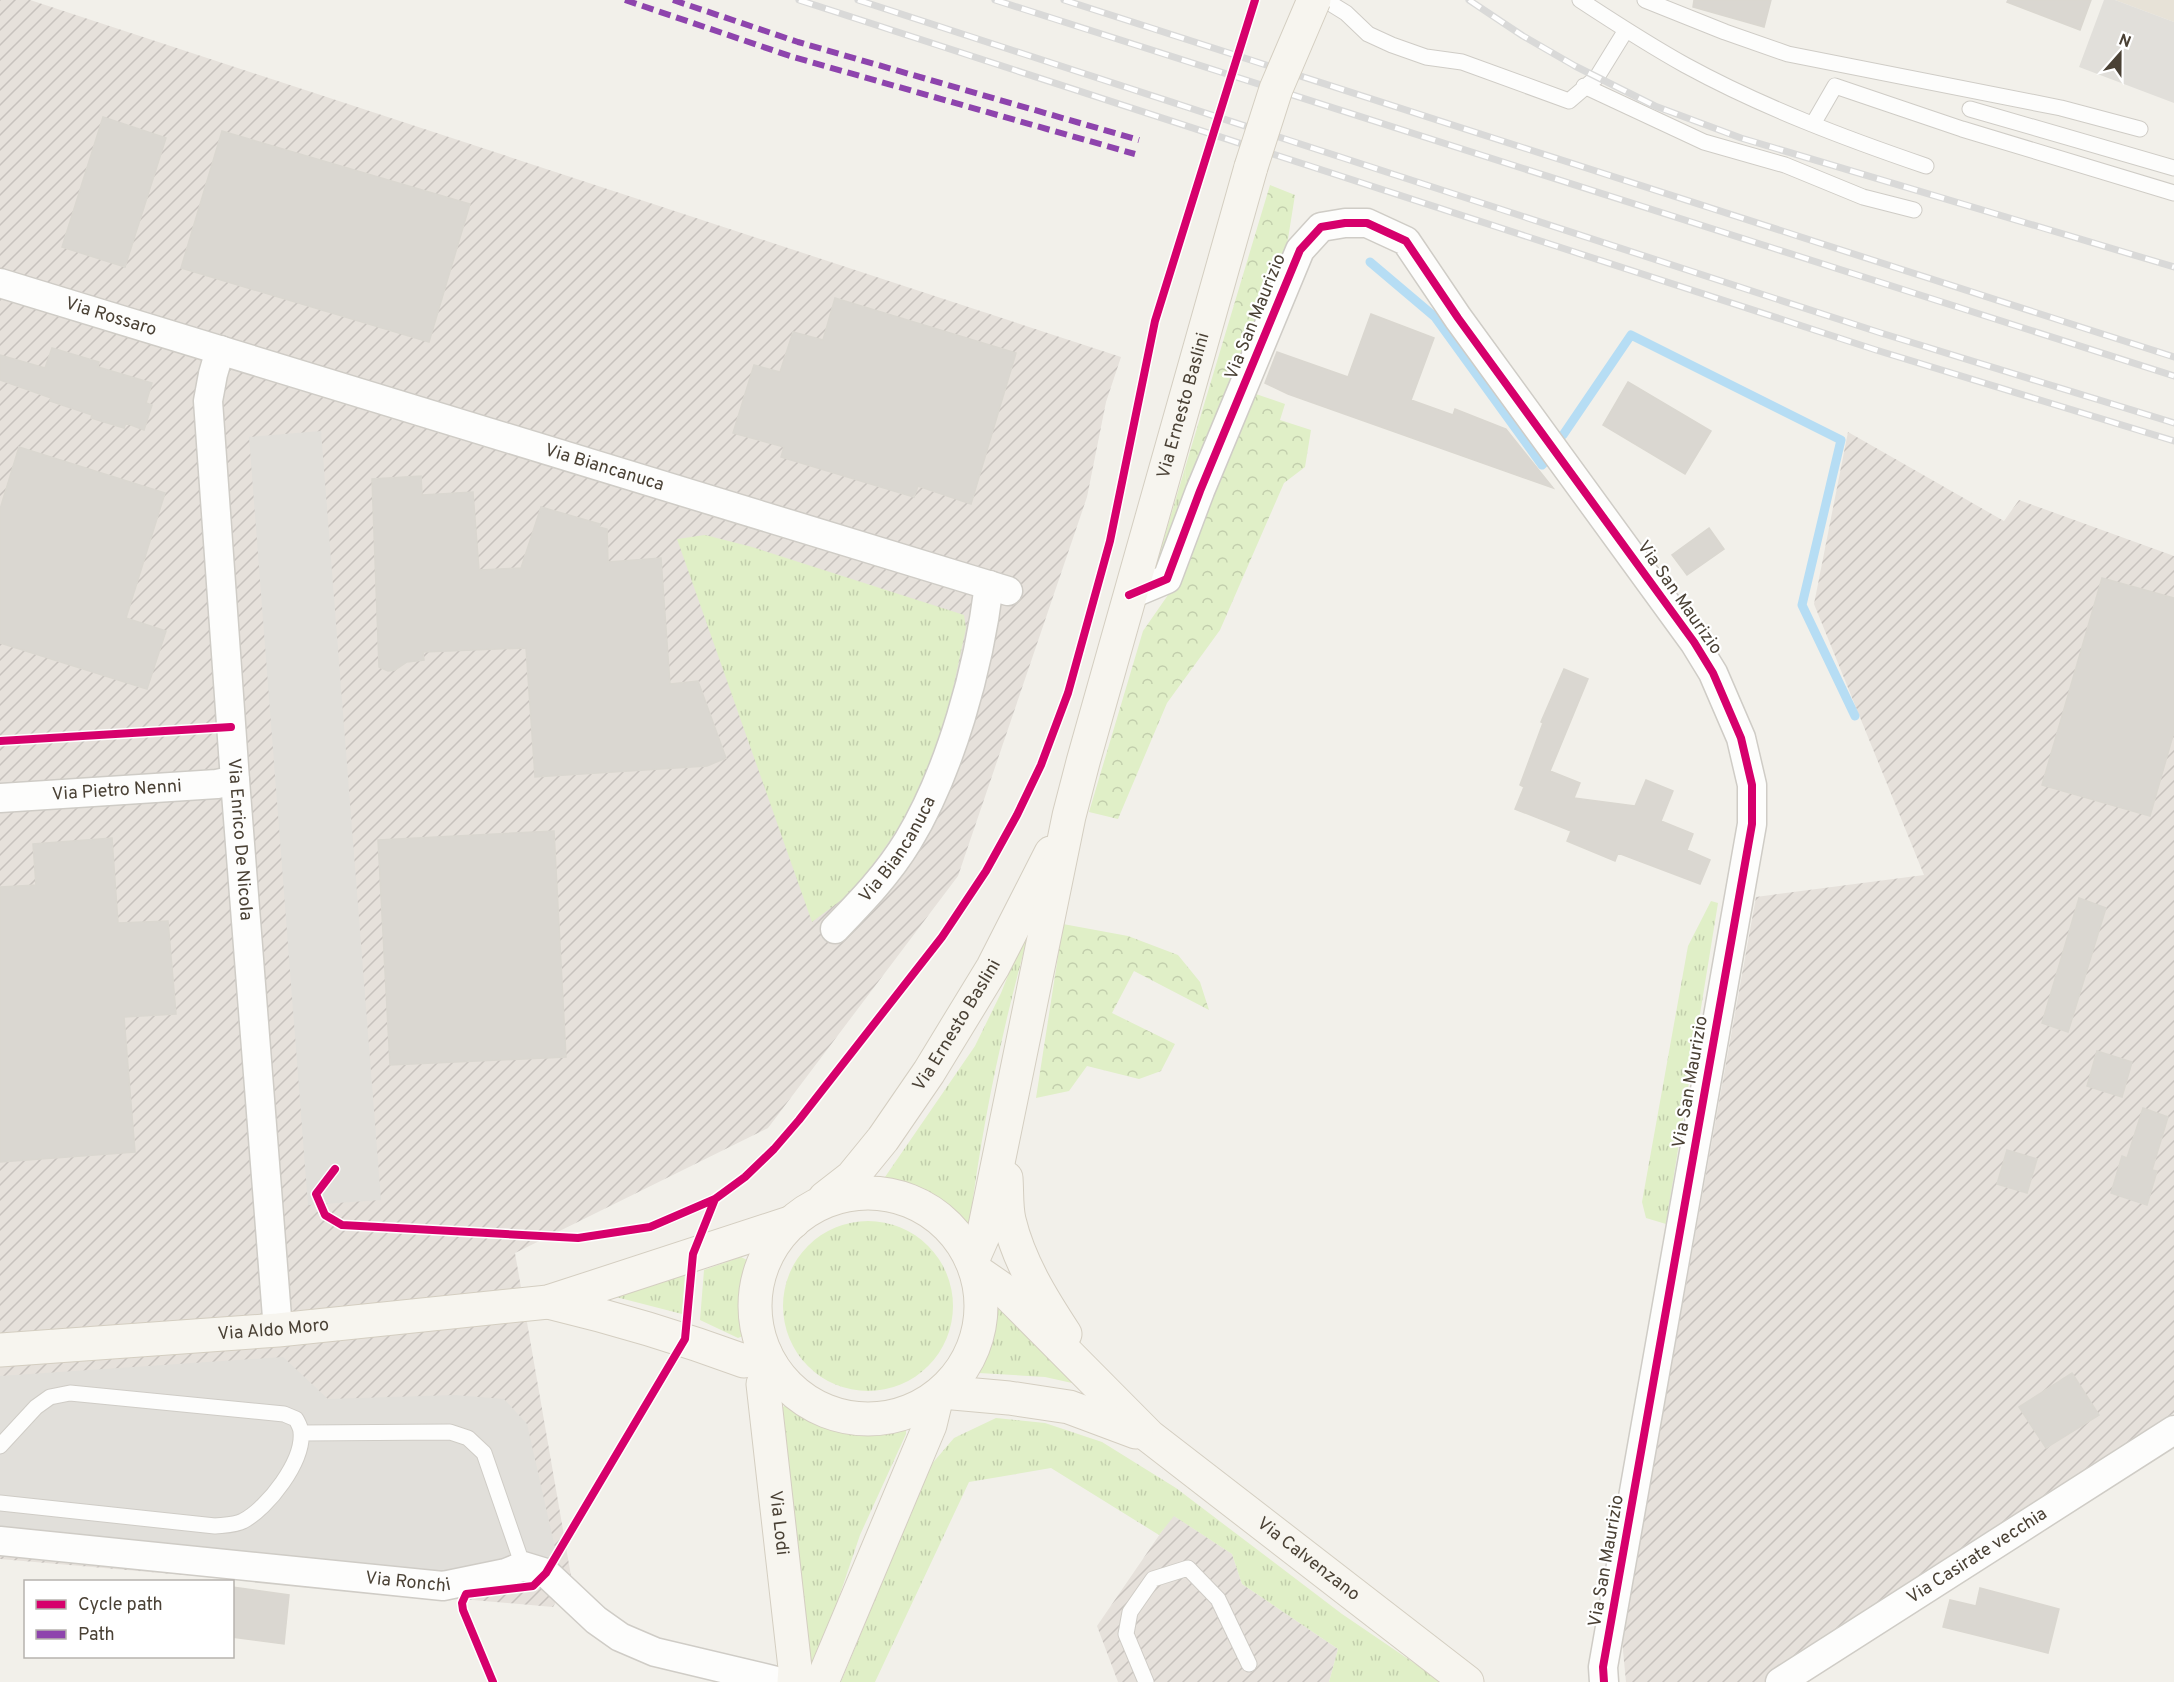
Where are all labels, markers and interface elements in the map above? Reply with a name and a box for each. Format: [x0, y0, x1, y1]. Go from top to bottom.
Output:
north arrow [2090, 24, 2150, 84]
text: N [2116, 30, 2134, 53]
street label: Via San Maurizio [1220, 251, 1292, 383]
street label: Via Rossaro [62, 292, 159, 342]
street label: Via Ernesto Baslini [1152, 330, 1215, 481]
street label: Via Biancanuca [542, 439, 667, 497]
street label: Via San Maurizio [1631, 537, 1727, 659]
street label: Via Enrico De Nicola [222, 757, 257, 921]
street label: Via Pietro Nenni [51, 775, 182, 806]
street label: Via Biancanuca [854, 793, 941, 907]
street label: Via Ernesto Baslini [908, 956, 1006, 1096]
street label: Via San Maurizio [1668, 1014, 1714, 1150]
street label: Via Aldo Moro [217, 1313, 330, 1346]
street label: Via Lodi [764, 1489, 794, 1557]
street label: Via San Maurizio [1584, 1493, 1630, 1629]
street label: Via Casirate vecchia [1903, 1503, 2052, 1609]
street label: Via Calvenzano [1252, 1512, 1364, 1606]
street label: Via Ronchi [364, 1567, 453, 1598]
legend [24, 1580, 234, 1658]
text: Cycle path [78, 1594, 163, 1617]
text: Path [78, 1624, 115, 1647]

